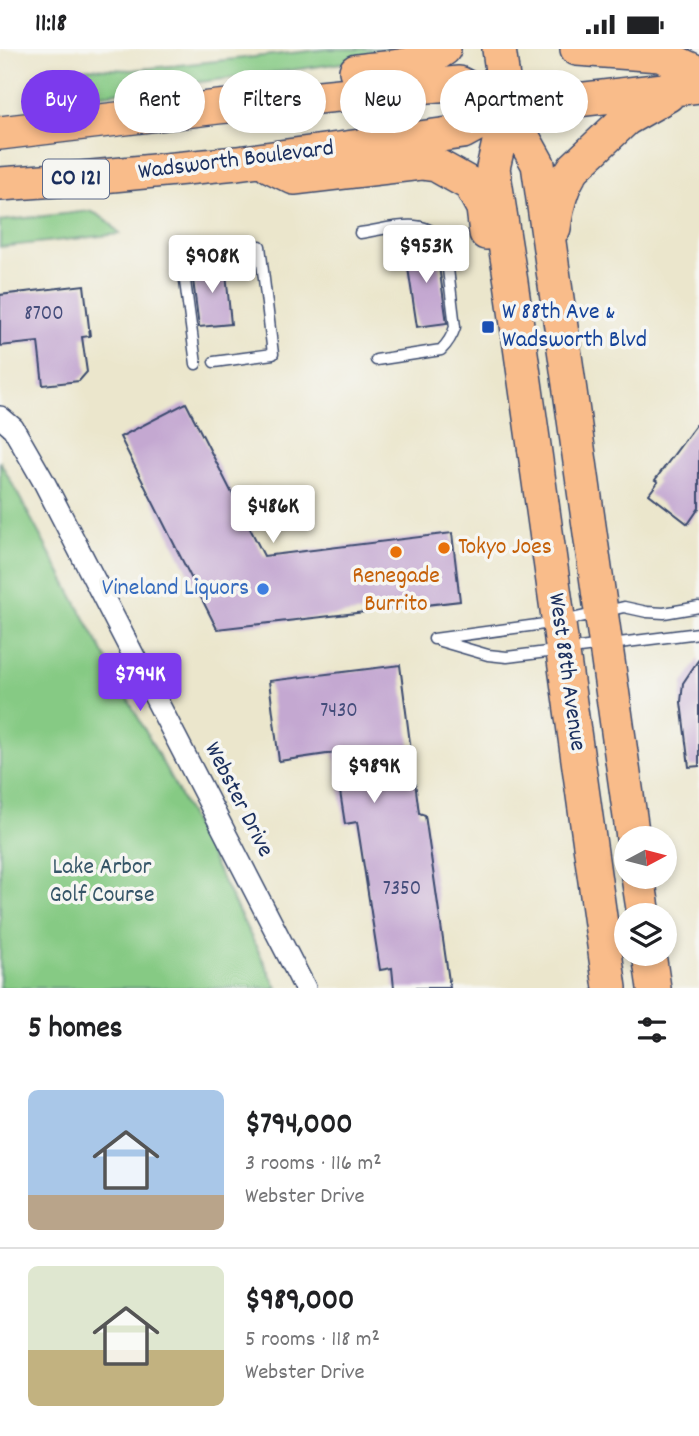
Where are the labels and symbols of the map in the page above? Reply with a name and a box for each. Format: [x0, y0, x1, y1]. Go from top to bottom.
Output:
street label: Wadsworth Boulevard [136, 132, 336, 190]
road number: CO 121 [43, 160, 109, 199]
pin: $953K [377, 225, 475, 285]
pin: $908K [163, 236, 261, 295]
place label: W 88th Ave & Wadsworth Blvd [502, 296, 647, 358]
house number: 8700 [24, 300, 64, 330]
marker: W 88th Ave & Wadsworth Blvd [480, 319, 496, 335]
pin: $486K [224, 485, 322, 545]
place label: Tokyo Joes [458, 531, 552, 565]
marker: Tokyo Joes [436, 540, 452, 556]
marker: Renegade Burrito [388, 544, 404, 560]
place label: Renegade Burrito [352, 560, 440, 622]
place label: Vineland Liquors [102, 572, 249, 606]
marker: Vineland Liquors [255, 581, 271, 597]
street label: West 88th Avenue [538, 591, 594, 753]
pin: $794K [91, 653, 189, 713]
house number: 7430 [320, 697, 358, 727]
street label: Webster Drive [194, 737, 282, 863]
pin: $989K [325, 745, 423, 805]
north arrow [614, 826, 677, 889]
park label: Lake Arbor Golf Course [50, 851, 154, 913]
house number: 7350 [383, 875, 421, 905]

